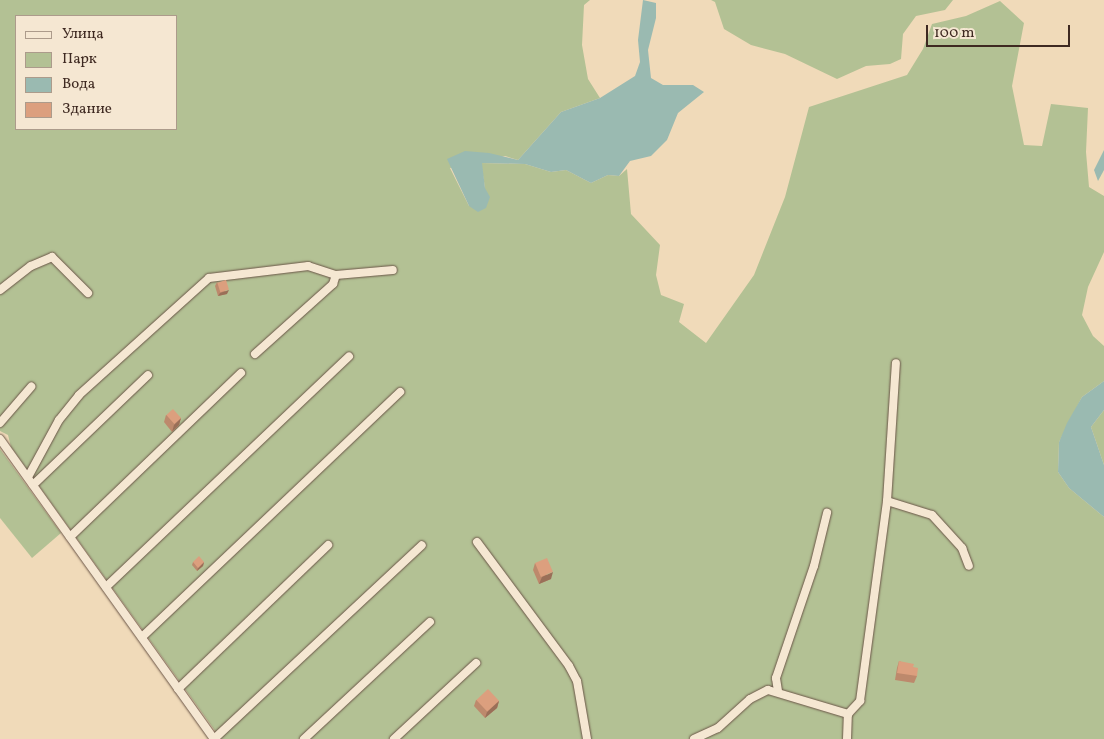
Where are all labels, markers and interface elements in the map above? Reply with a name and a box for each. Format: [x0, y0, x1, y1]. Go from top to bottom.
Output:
legend [15, 15, 178, 130]
scale bar [929, 15, 1073, 47]
text: 100 m [934, 23, 974, 44]
text: Улица [62, 24, 104, 45]
text: Парк [62, 49, 97, 70]
text: Вода [62, 74, 95, 95]
text: Здание [62, 99, 112, 120]

